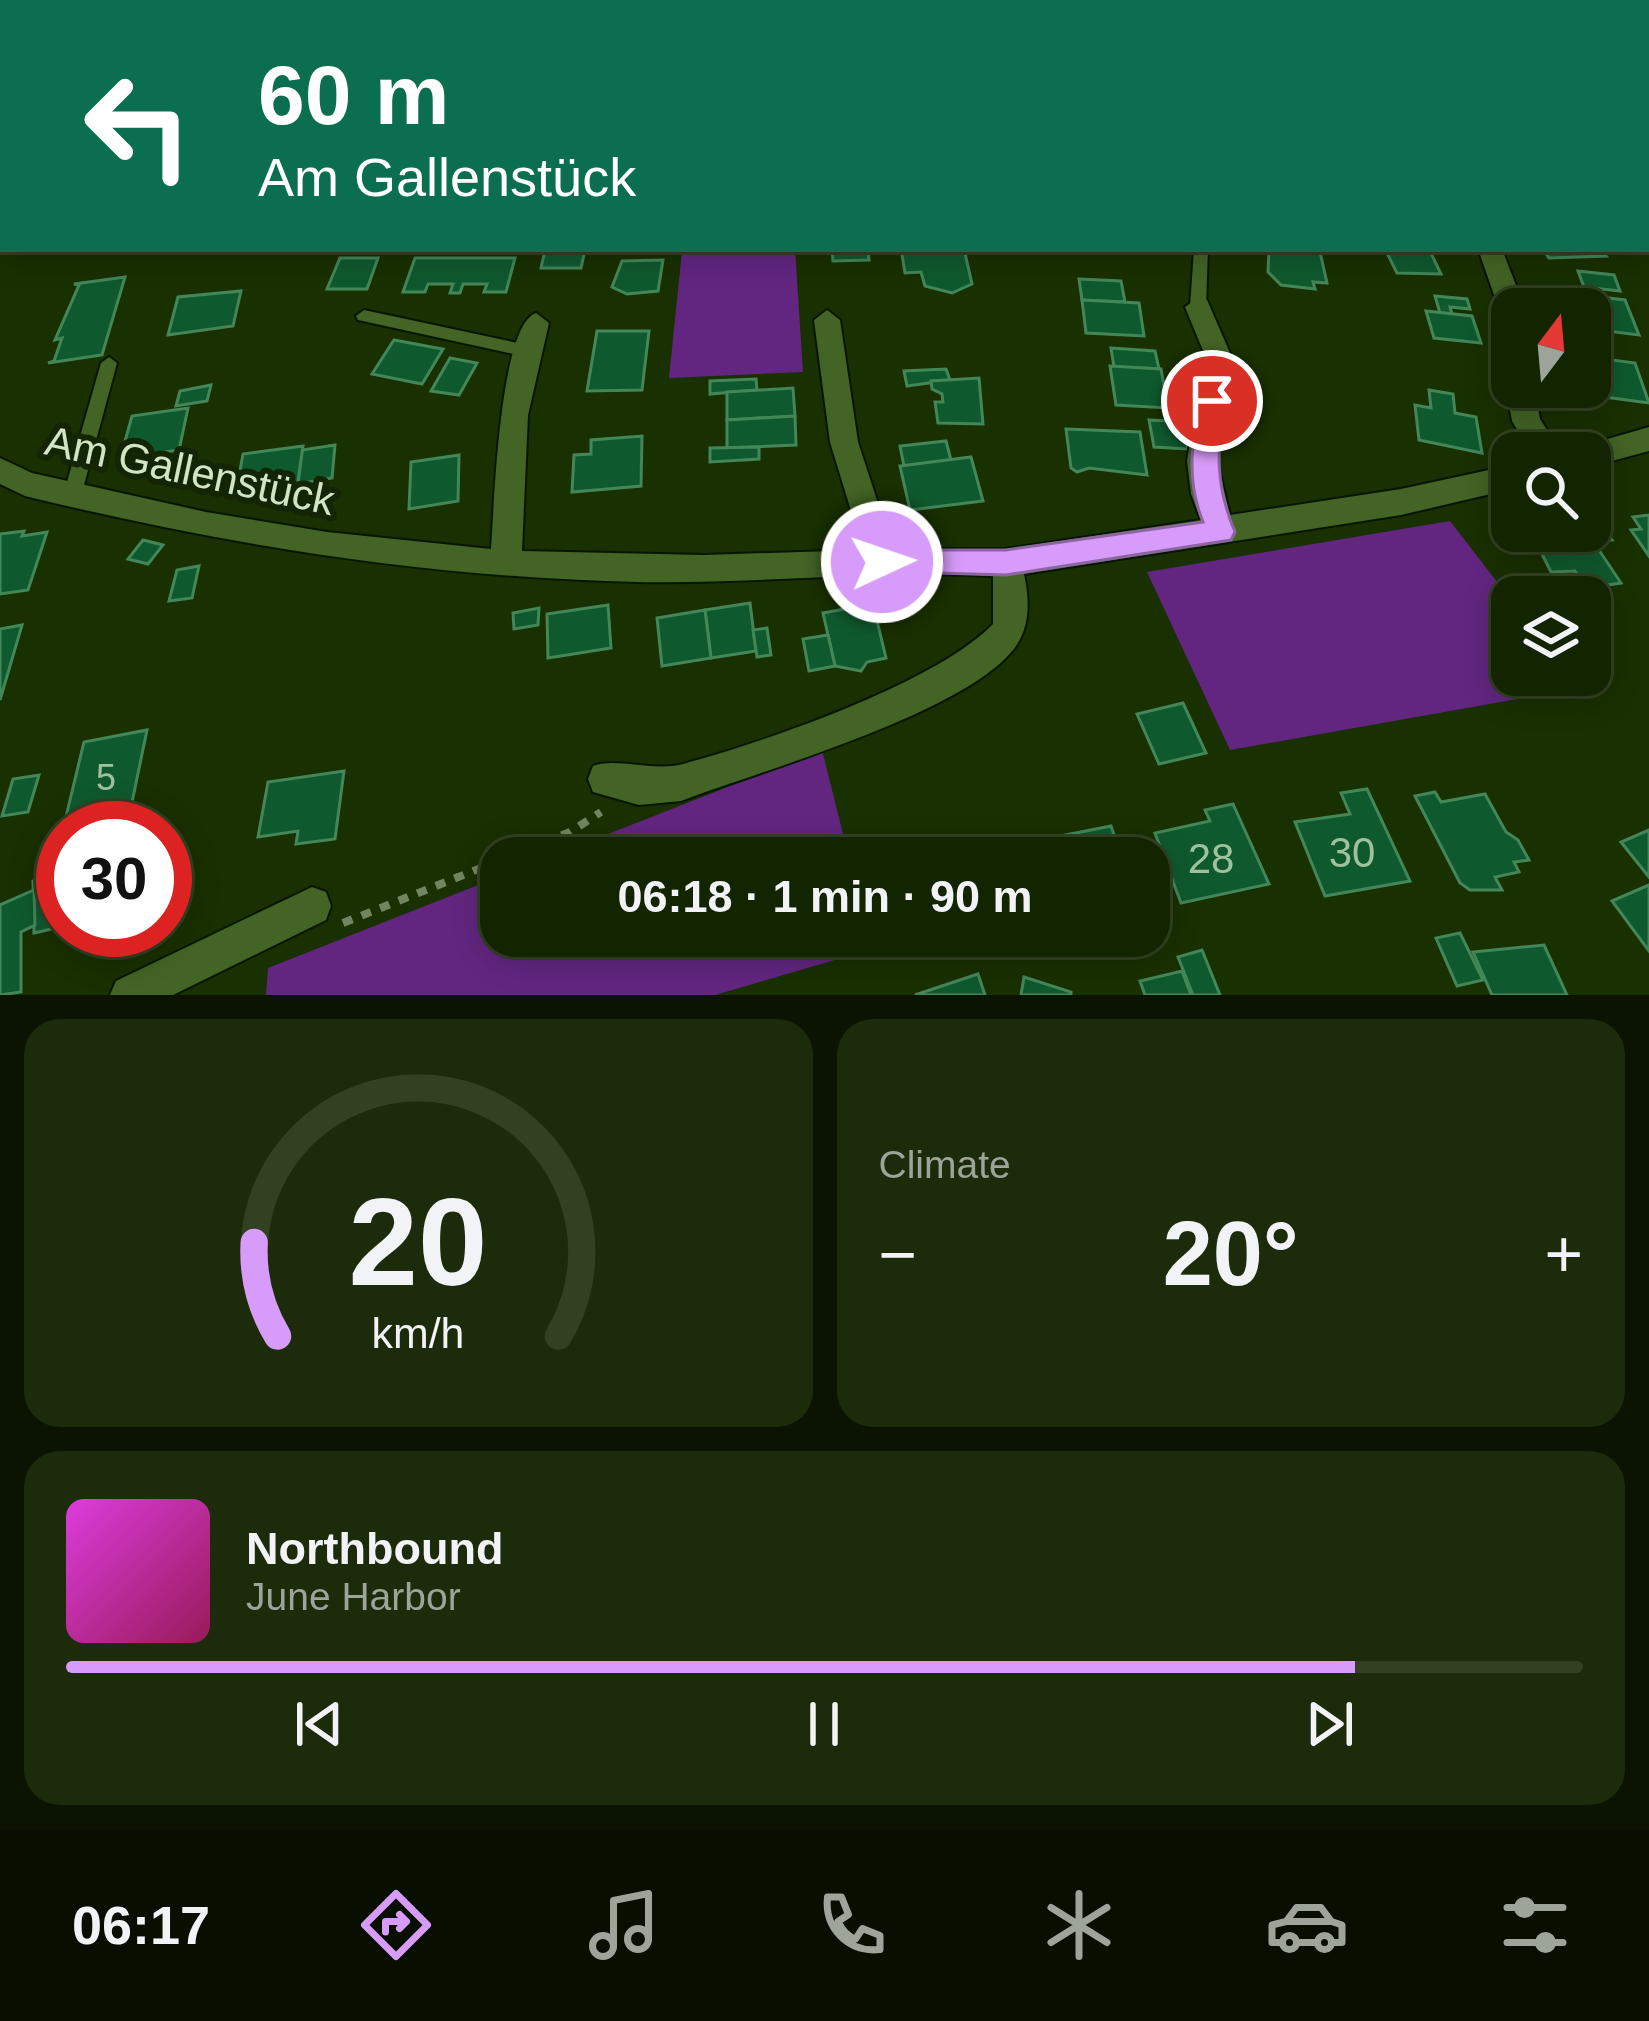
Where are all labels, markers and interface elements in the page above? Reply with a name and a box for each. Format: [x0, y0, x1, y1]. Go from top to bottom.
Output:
icon: left [60, 48, 216, 204]
text: 60 m [258, 48, 449, 142]
text: Am Gallenstück [258, 147, 636, 207]
north arrow [1491, 288, 1611, 408]
map controls [1491, 288, 1611, 696]
pin [1161, 350, 1263, 452]
icon: arrive [1179, 368, 1245, 434]
street label: Am Gallenstück [41, 417, 340, 524]
button: search [1491, 432, 1611, 552]
position arrow [819, 499, 945, 625]
button: layers [1491, 576, 1611, 696]
house number: 5 [96, 757, 116, 798]
speed limit sign: 30 [36, 801, 192, 957]
house number: 30 [1329, 829, 1375, 876]
house number: 28 [1188, 835, 1234, 882]
text: 06:18 · 1 min · 90 m [617, 871, 1033, 922]
text: Climate [879, 1143, 1011, 1186]
text: 20 [349, 1172, 488, 1311]
text: 20° [1163, 1204, 1299, 1304]
text: − [879, 1217, 917, 1291]
text: + [1544, 1217, 1583, 1291]
text: km/h [372, 1309, 465, 1357]
text: Northbound [246, 1523, 503, 1574]
text: June Harbor [246, 1575, 461, 1618]
icon: previous [286, 1691, 352, 1757]
icon: pause [791, 1691, 857, 1757]
icon: next [1297, 1691, 1363, 1757]
icon: directions [354, 1883, 438, 1967]
icon: music [582, 1883, 666, 1967]
icon: phone [810, 1883, 894, 1967]
icon: climate [1037, 1883, 1121, 1967]
icon: car [1265, 1883, 1349, 1967]
icon: filters [1493, 1883, 1577, 1967]
text: 06:17 [72, 1895, 210, 1955]

